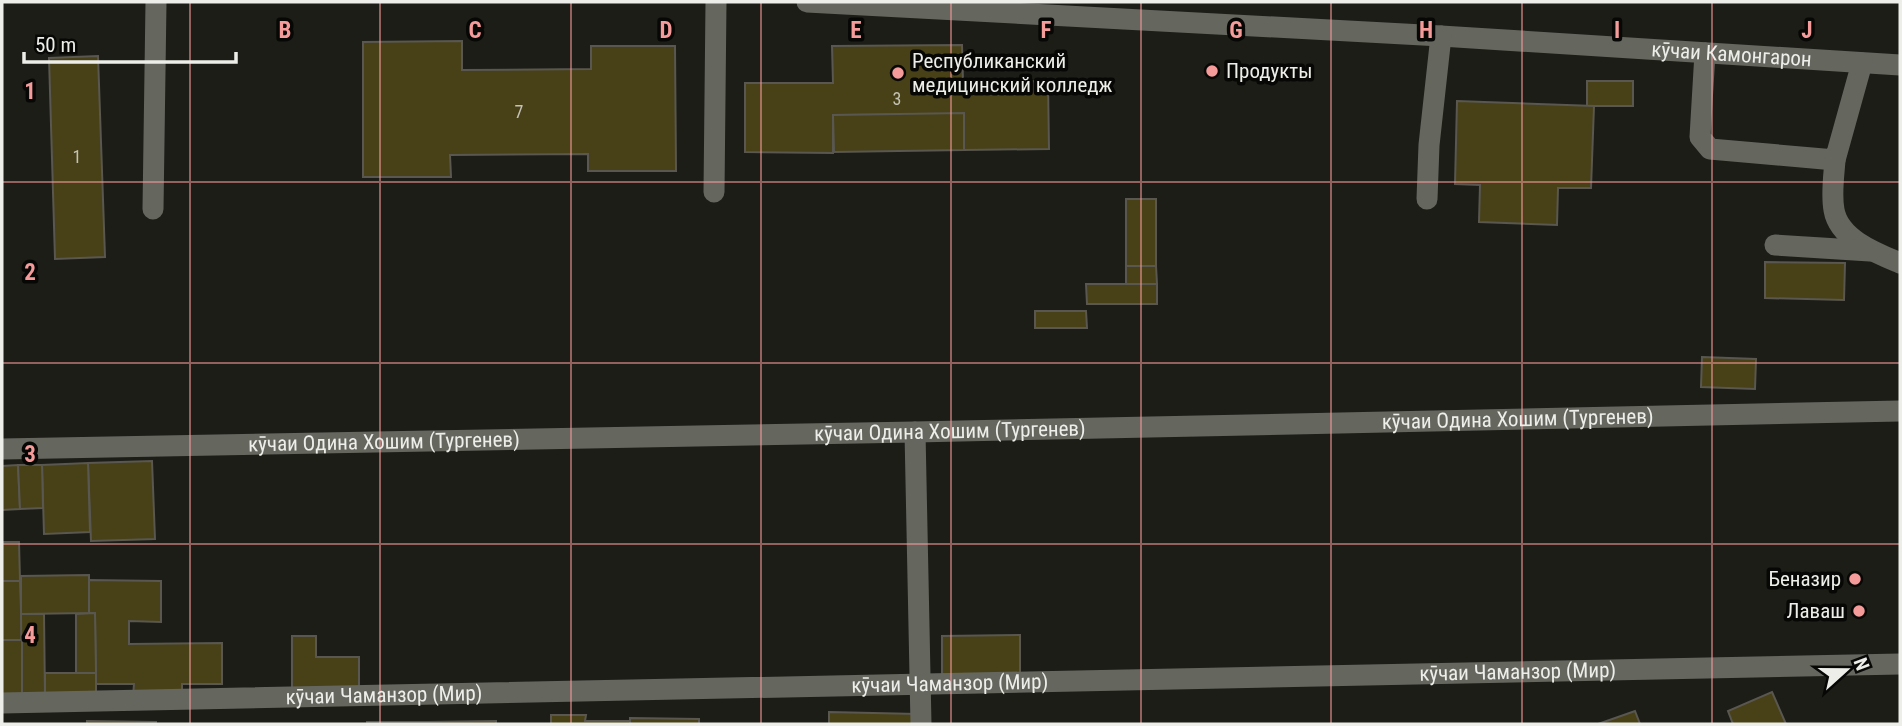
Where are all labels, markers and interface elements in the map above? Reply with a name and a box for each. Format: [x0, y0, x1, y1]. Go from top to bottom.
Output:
text: B [279, 17, 291, 44]
text: C [468, 17, 482, 44]
text: D [660, 17, 673, 44]
text: E [850, 17, 862, 44]
text: F [1041, 17, 1052, 44]
text: G [1229, 17, 1243, 44]
text: H [1419, 17, 1433, 44]
text: I [1614, 17, 1620, 44]
text: J [1801, 17, 1813, 44]
scale bar [24, 21, 236, 65]
text: 50 m [35, 33, 76, 57]
street label: кӯчаи Камонгарон [1651, 37, 1812, 71]
place label: Республиканский медицинский колледж [912, 49, 1113, 97]
place label: Продукты [1226, 59, 1313, 83]
marker: Продукты [1204, 63, 1220, 79]
marker: Республиканский медицинский колледж [890, 65, 906, 81]
text: 1 [24, 78, 36, 105]
house number: 3 [893, 88, 901, 109]
house number: 7 [515, 101, 524, 122]
house number: 1 [73, 146, 81, 167]
text: 2 [24, 259, 36, 286]
street label: кӯчаи Одина Хошим (Тургенев) [1382, 404, 1654, 434]
street label: кӯчаи Одина Хошим (Тургенев) [814, 416, 1086, 446]
street label: кӯчаи Одина Хошим (Тургенев) [248, 427, 520, 456]
text: 3 [24, 441, 36, 468]
place label: Беназир [1768, 567, 1841, 591]
marker: Беназир [1847, 571, 1863, 587]
place label: Лаваш [1787, 599, 1845, 623]
marker: Лаваш [1851, 603, 1867, 619]
text: 4 [24, 622, 36, 649]
north arrow [1811, 635, 1881, 705]
text: N [1849, 655, 1874, 674]
street label: кӯчаи Чаманзор (Мир) [1419, 658, 1616, 686]
street label: кӯчаи Чаманзор (Мир) [851, 670, 1048, 698]
street label: кӯчаи Чаманзор (Мир) [285, 681, 483, 709]

